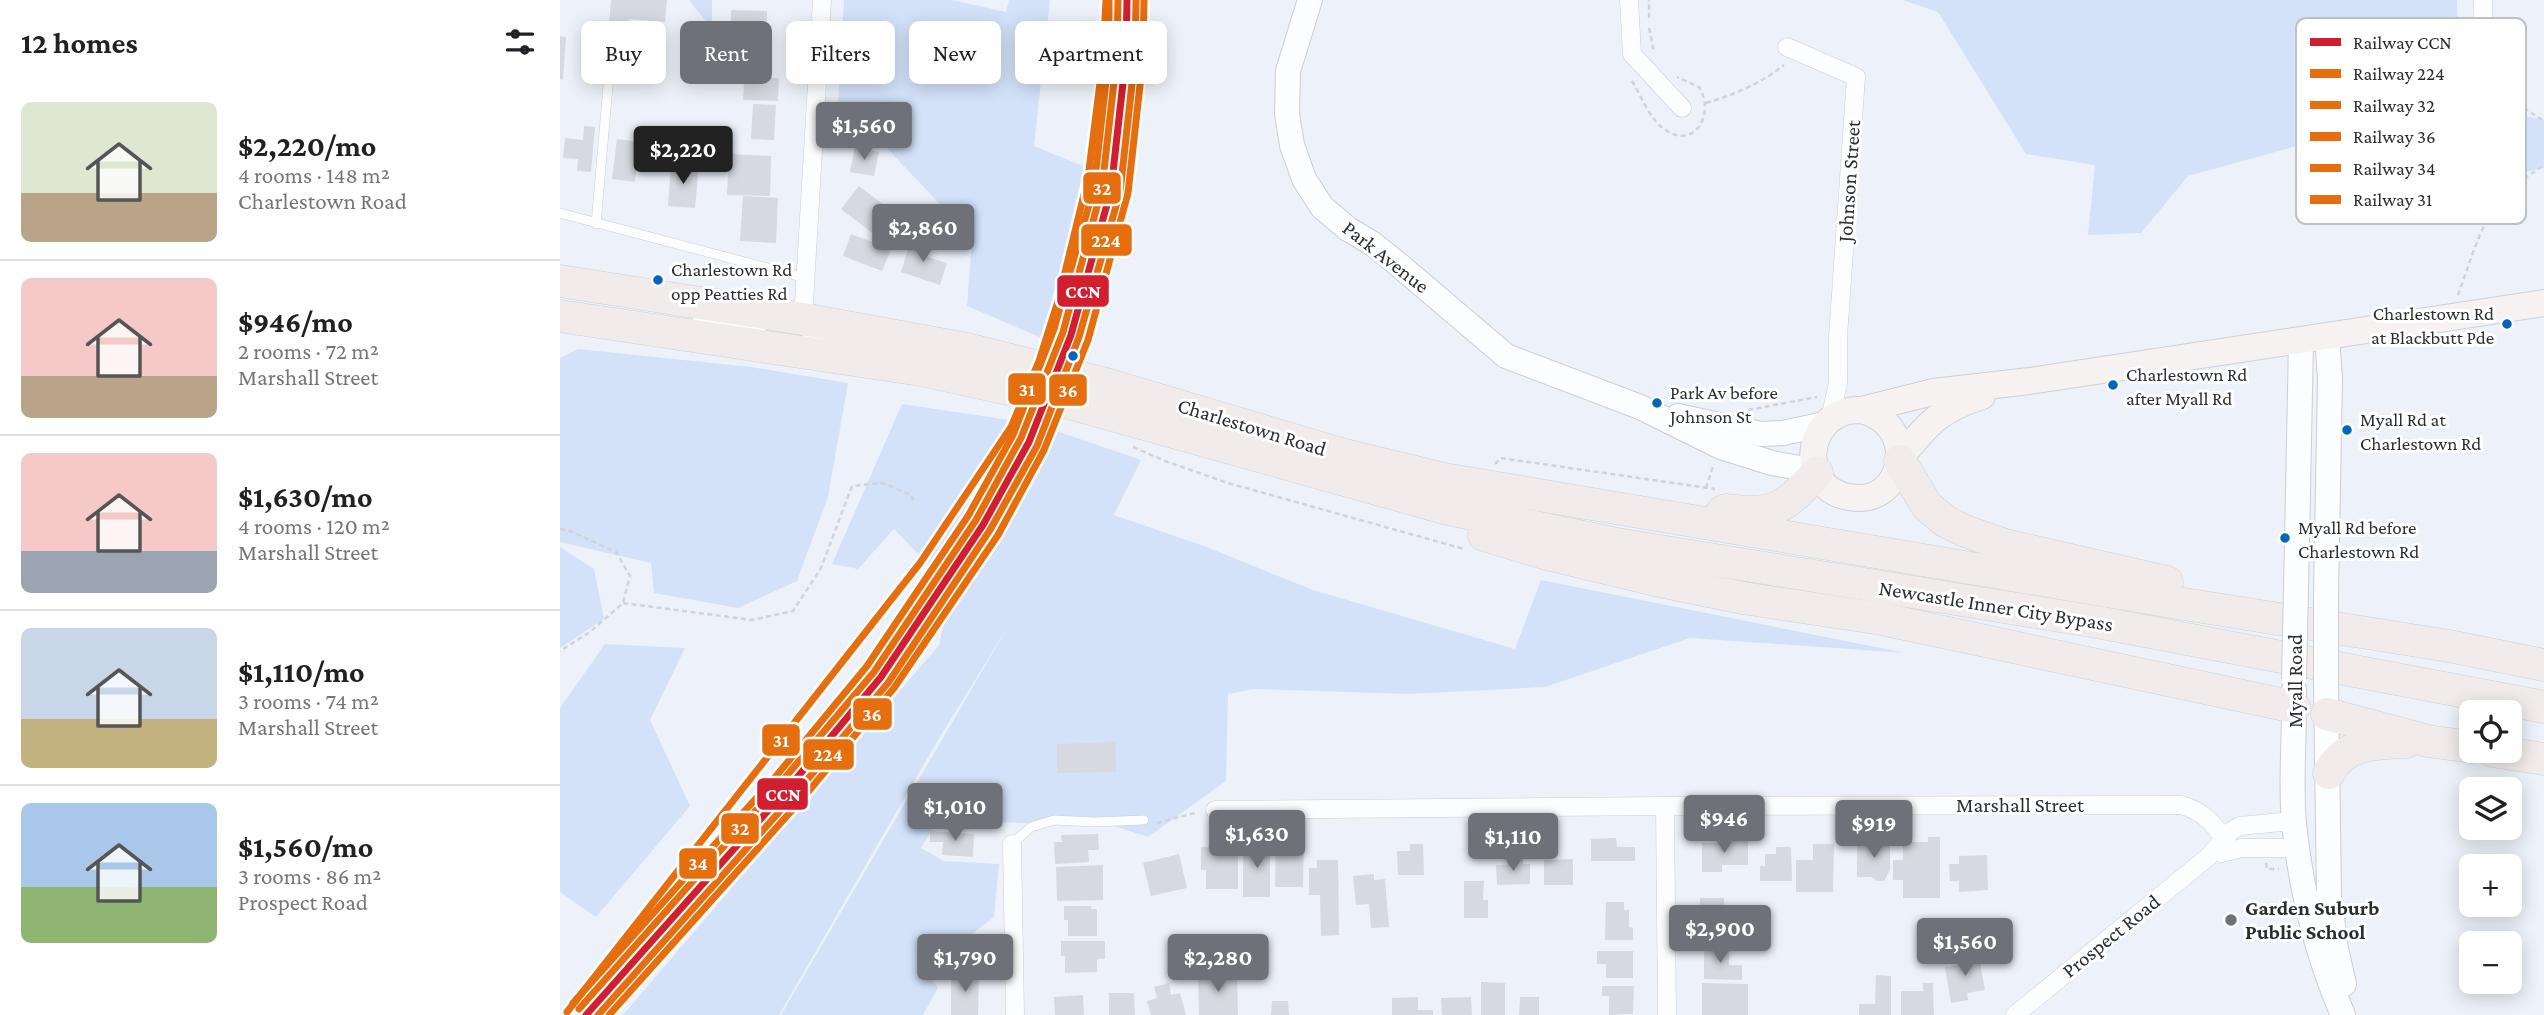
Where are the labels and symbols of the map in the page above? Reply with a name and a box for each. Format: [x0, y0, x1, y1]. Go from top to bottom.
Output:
legend [2296, 18, 2526, 224]
text: Railway CCN [2353, 32, 2452, 53]
text: Railway 224 [2353, 63, 2445, 84]
text: Railway 32 [2353, 95, 2435, 116]
pin: $1,560 [807, 102, 921, 162]
street label: Johnson Street [1833, 118, 1865, 245]
text: Railway 36 [2353, 126, 2436, 147]
pin: $2,220 [626, 127, 740, 186]
text: Railway 34 [2353, 158, 2436, 179]
line badge: 32 [1082, 171, 1122, 205]
text: 32 [1093, 178, 1112, 199]
text: Railway 31 [2353, 189, 2432, 210]
pin: $2,860 [866, 204, 980, 264]
street label: Park Avenue [1338, 216, 1434, 298]
line badge: 224 [1080, 223, 1133, 257]
text: 224 [1091, 230, 1121, 251]
place label: Charlestown Rd opp Peatties Rd [671, 259, 792, 304]
marker: Charlestown Rd opp Peatties Rd [651, 273, 665, 287]
line badge: CCN [1056, 274, 1110, 308]
text: CCN [1065, 281, 1101, 302]
place label: Charlestown Rd at Blackbutt Pde [2371, 303, 2494, 348]
marker: Charlestown Rd at Blackbutt Pde [2500, 317, 2514, 331]
unlabelled marker [1066, 349, 1080, 363]
place label: Charlestown Rd after Myall Rd [2126, 364, 2247, 409]
line badge: 31 [1007, 372, 1047, 406]
line badge: 36 [1048, 373, 1088, 407]
marker: Charlestown Rd after Myall Rd [2106, 378, 2120, 392]
text: 31 [1019, 379, 1035, 400]
text: 36 [1058, 380, 1078, 401]
place label: Park Av before Johnson St [1668, 382, 1778, 427]
street label: Charlestown Road [1175, 393, 1329, 461]
marker: Park Av before Johnson St [1650, 396, 1664, 410]
place label: Myall Rd at Charlestown Rd [2360, 409, 2481, 454]
marker: Myall Rd at Charlestown Rd [2340, 423, 2354, 437]
place label: Myall Rd before Charlestown Rd [2298, 517, 2419, 562]
marker: Myall Rd before Charlestown Rd [2278, 531, 2292, 545]
street label: Newcastle Inner City Bypass [1877, 576, 2115, 636]
street label: Myall Road [2283, 634, 2307, 728]
line badge: 36 [852, 697, 893, 731]
text: 36 [862, 704, 882, 725]
line badge: 31 [761, 723, 801, 757]
text: 31 [773, 730, 789, 751]
line badge: 224 [802, 738, 855, 771]
text: 224 [813, 744, 843, 765]
line badge: CCN [756, 777, 809, 811]
text: CCN [765, 784, 801, 805]
pin: $1,010 [898, 784, 1012, 843]
street label: Marshall Street [1956, 793, 2085, 817]
pin: $946 [1683, 796, 1765, 855]
pin: $919 [1833, 800, 1915, 860]
pin: $1,630 [1200, 810, 1314, 870]
line badge: 32 [720, 812, 760, 845]
pin: $1,110 [1456, 814, 1570, 873]
text: 32 [731, 818, 750, 839]
line badge: 34 [678, 847, 718, 880]
text: 34 [688, 853, 708, 874]
street label: Prospect Road [2057, 889, 2165, 983]
place label: Garden Suburb Public School [2245, 896, 2379, 944]
pin: $2,900 [1663, 906, 1777, 965]
marker: Garden Suburb Public School [2223, 912, 2239, 928]
pin: $1,560 [1908, 918, 2022, 978]
pin: $1,790 [908, 934, 1022, 994]
pin: $2,280 [1161, 934, 1275, 994]

